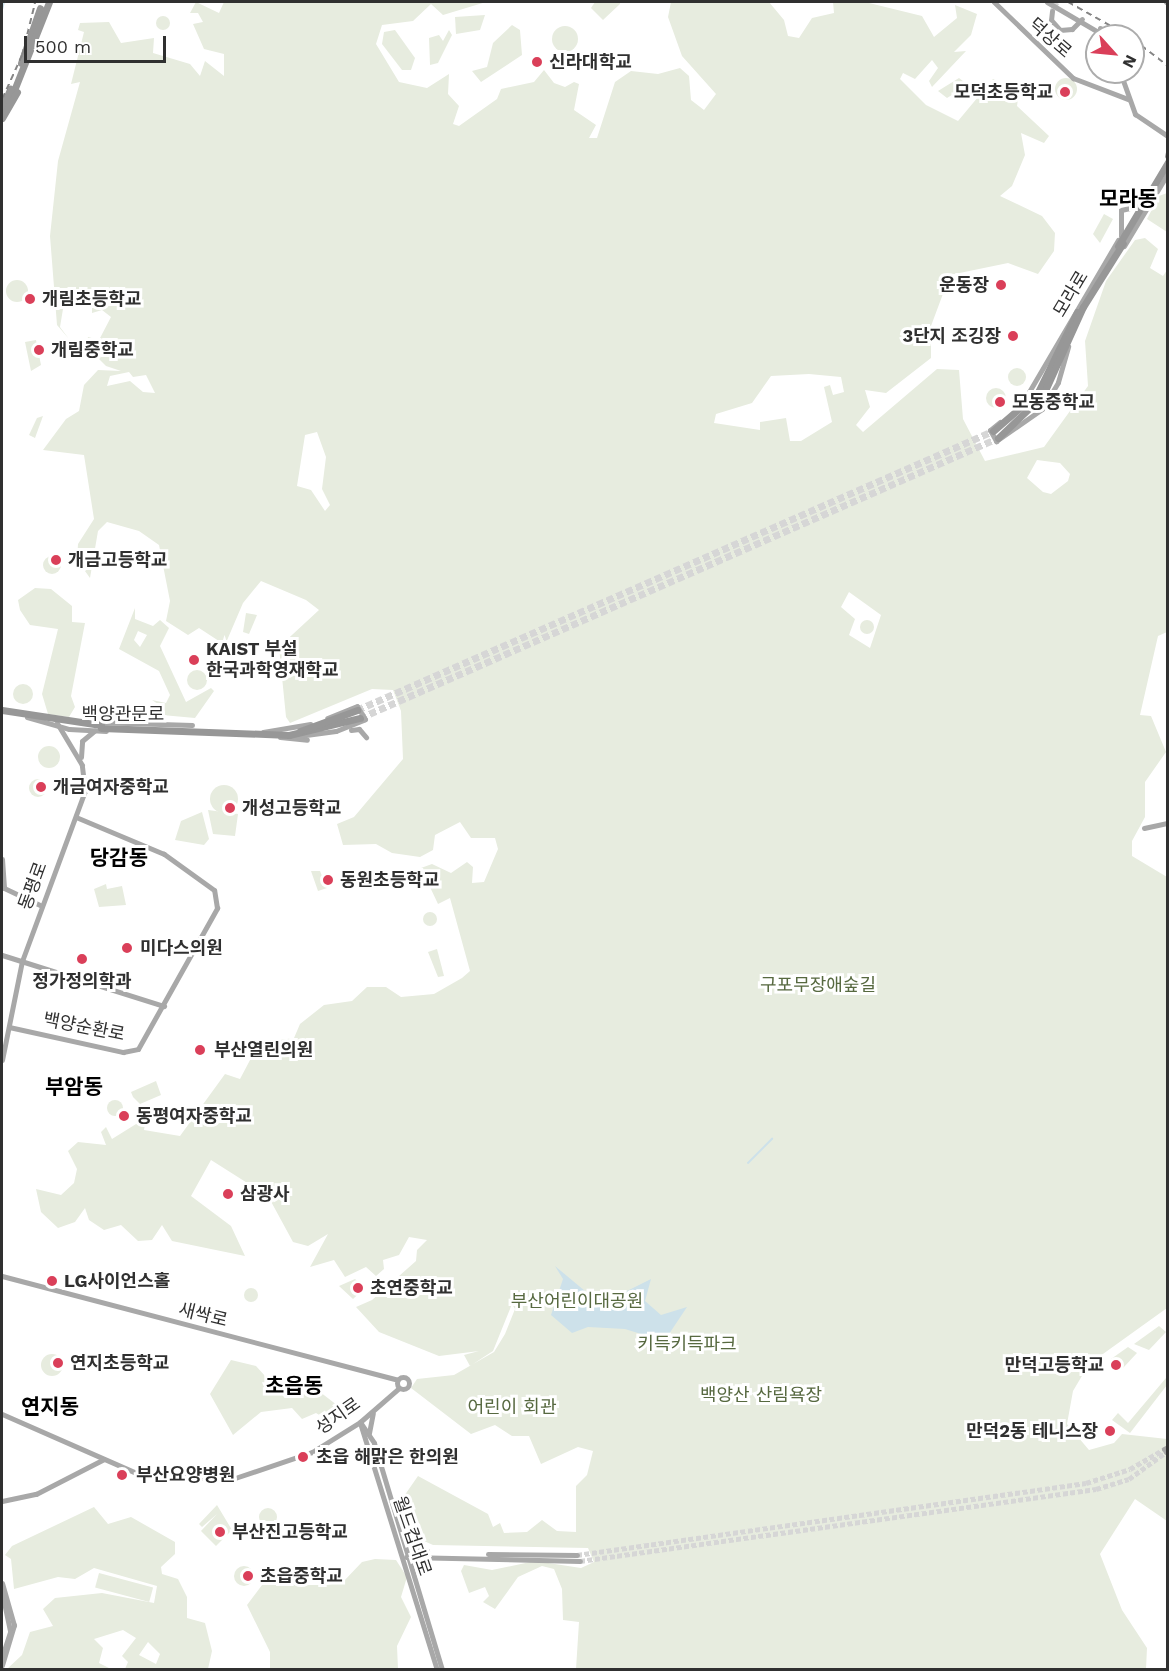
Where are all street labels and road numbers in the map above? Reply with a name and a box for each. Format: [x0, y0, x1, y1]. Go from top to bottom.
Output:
street label: 덕상로 [1024, 14, 1076, 62]
street label: 모라로 [1049, 267, 1093, 321]
street label: 백양관문로 [82, 703, 164, 725]
street label: 동평로 [14, 859, 52, 913]
street label: 백양순환로 [41, 1008, 127, 1046]
street label: 새싹로 [176, 1299, 230, 1331]
street label: 성지로 [311, 1393, 365, 1439]
street label: 월드컵대로 [388, 1493, 436, 1579]

